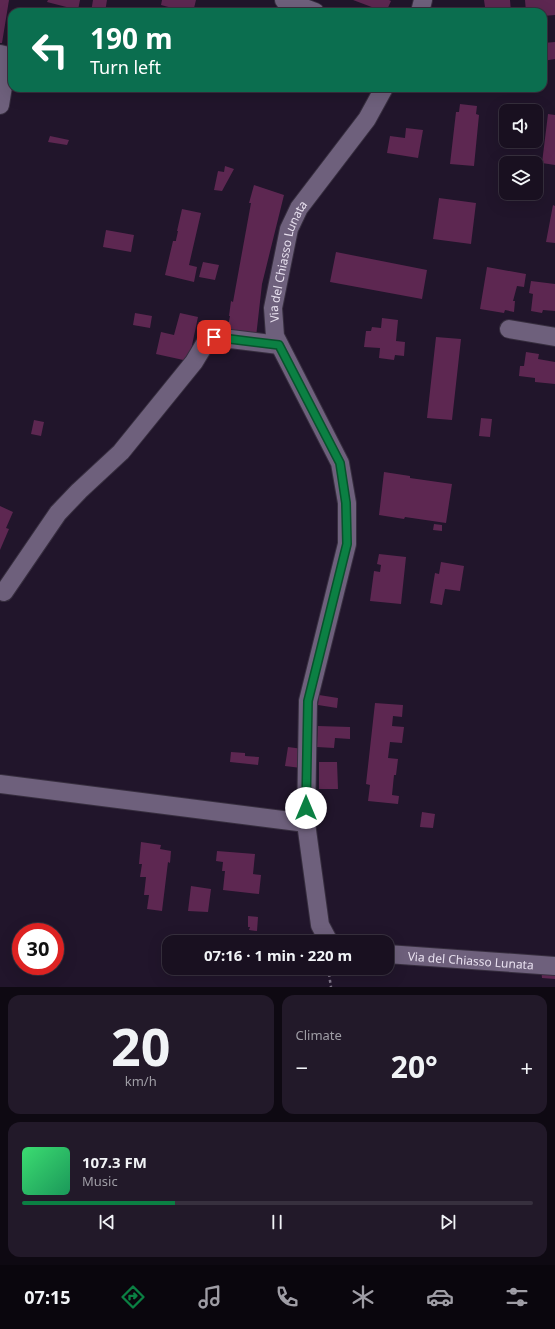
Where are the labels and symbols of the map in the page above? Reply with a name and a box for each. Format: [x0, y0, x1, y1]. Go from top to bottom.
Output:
street label: Via del Chiasso Lunata [264, 197, 311, 323]
pin [197, 320, 231, 354]
position arrow [285, 787, 327, 829]
speed limit sign: 30 [12, 923, 64, 975]
street label: Via del Chiasso Lunata [407, 947, 534, 973]

